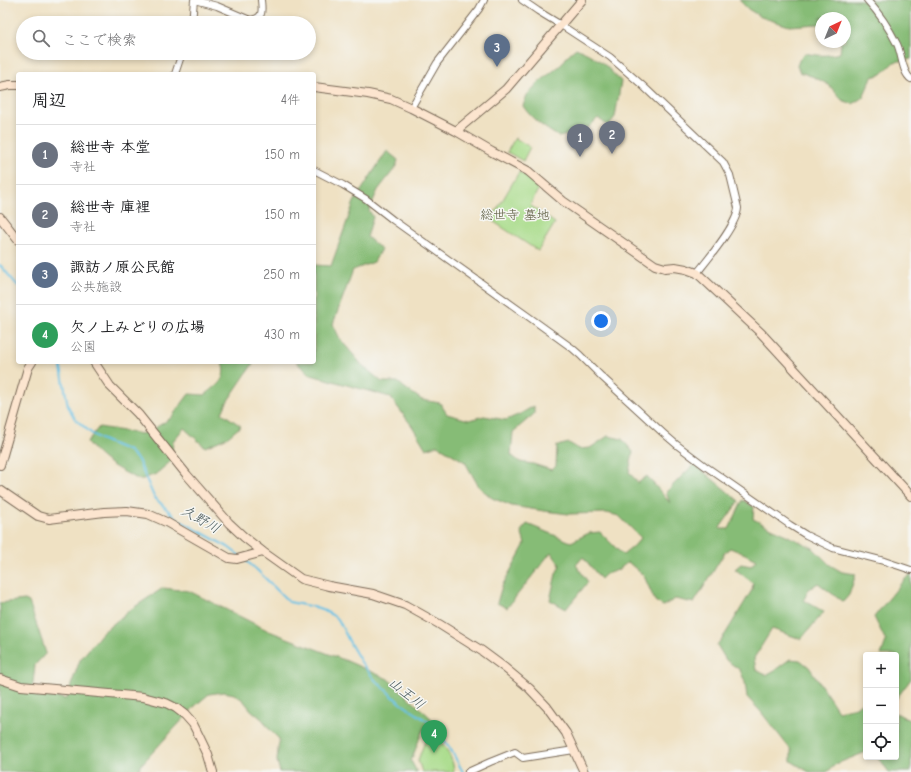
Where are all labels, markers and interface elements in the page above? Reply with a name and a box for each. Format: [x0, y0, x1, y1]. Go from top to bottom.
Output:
north arrow [815, 12, 851, 48]
search box [16, 16, 316, 60]
icon: search [30, 27, 52, 49]
text: ここで検索 [62, 31, 137, 49]
pin: 3 [484, 34, 510, 67]
text: 周辺 [32, 91, 66, 110]
text: 4件 [281, 92, 300, 107]
pin: 2 [599, 121, 625, 154]
pin: 1 [567, 124, 593, 157]
text: 総世寺 本堂 [70, 138, 150, 156]
text: 1 [42, 147, 48, 162]
text: 150 m [265, 147, 300, 162]
text: 寺社 [70, 159, 96, 174]
text: 総世寺 庫裡 [70, 198, 150, 216]
text: 2 [42, 207, 48, 222]
text: 150 m [265, 207, 300, 222]
park label: 総世寺 墓地 [480, 207, 550, 222]
text: 寺社 [70, 219, 96, 234]
text: 諏訪ノ原公民館 [70, 258, 175, 276]
text: 3 [42, 267, 48, 282]
text: 250 m [263, 267, 300, 282]
text: 公共施設 [70, 279, 122, 294]
your location [591, 311, 611, 331]
text: 欠ノ上みどりの広場 [70, 318, 205, 336]
text: 4 [42, 327, 48, 342]
text: 430 m [264, 327, 300, 342]
text: 公園 [70, 339, 96, 354]
water label: 久野川 [178, 502, 223, 537]
map controls [863, 652, 899, 760]
button: + [863, 652, 899, 688]
water label: 山王川 [385, 674, 428, 713]
button: − [863, 688, 899, 724]
pin: 4 [421, 720, 447, 753]
button: locate [863, 724, 899, 760]

